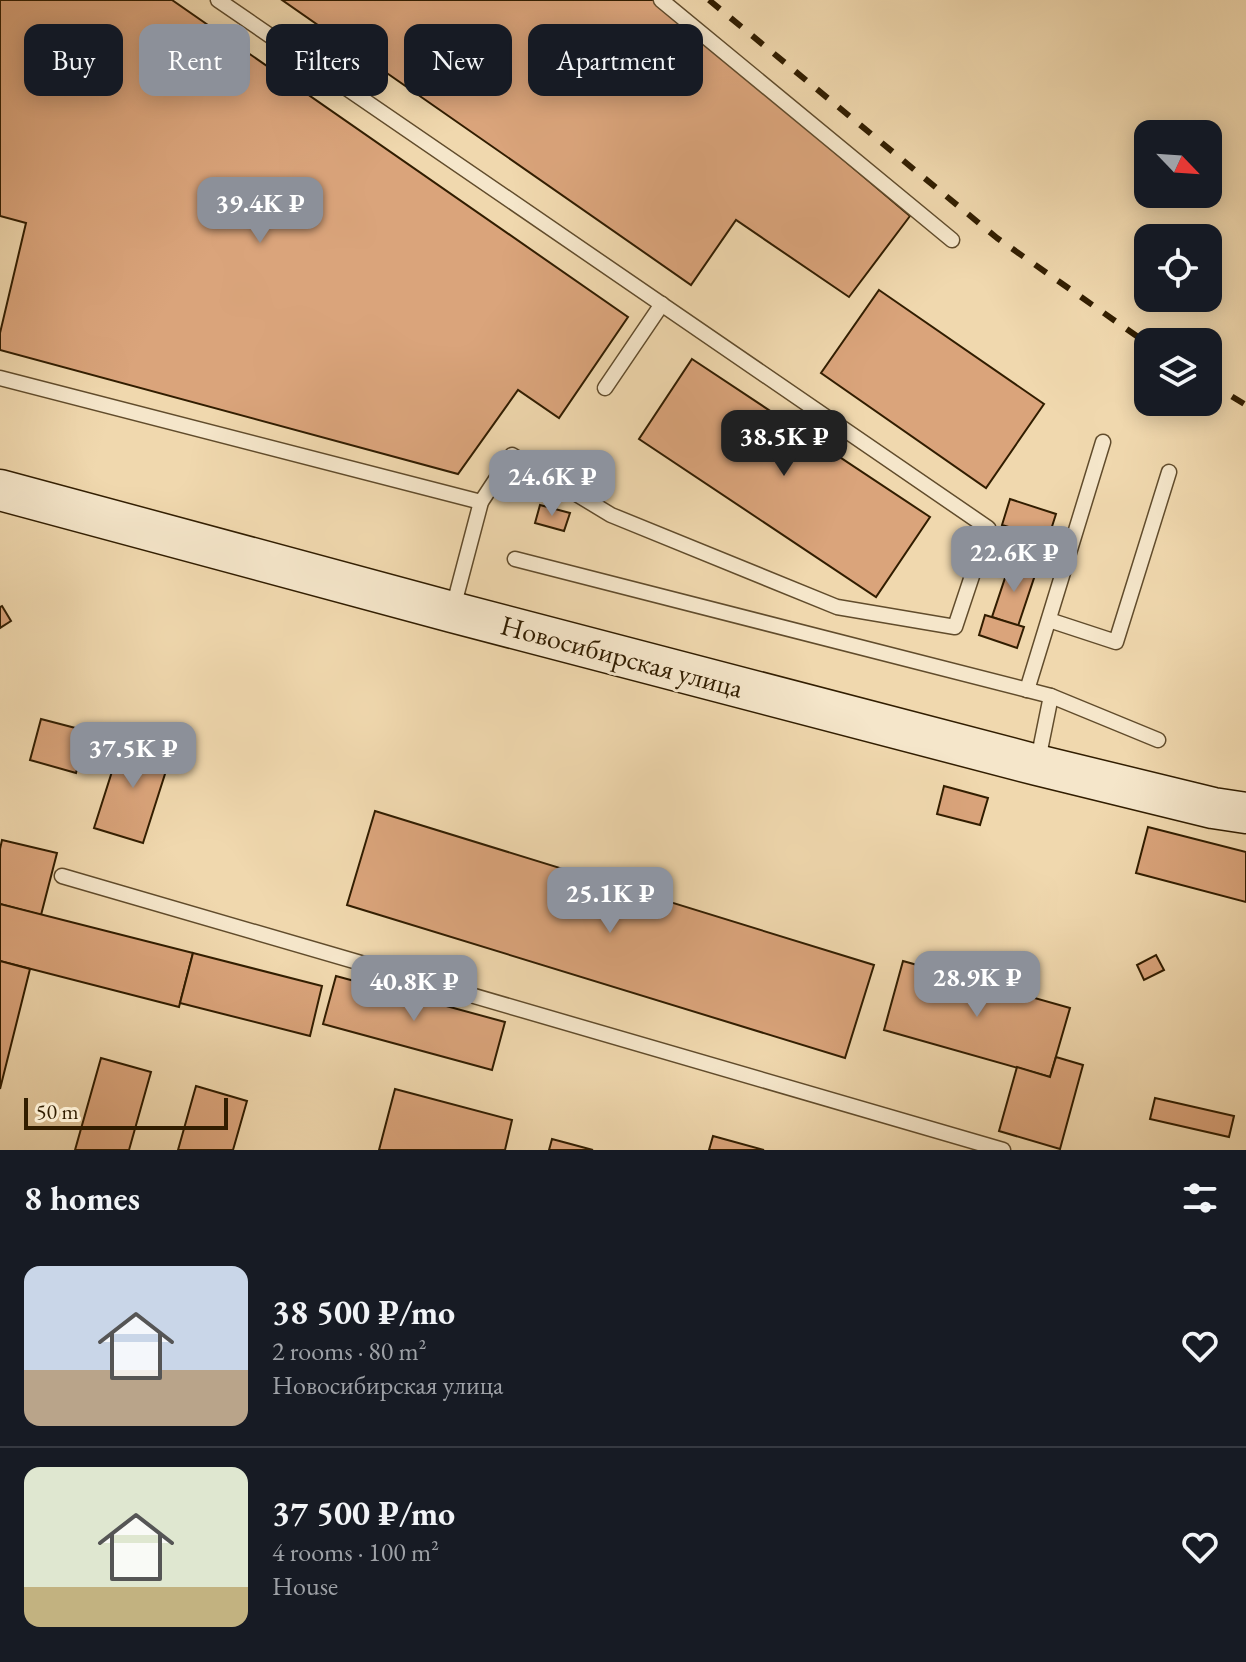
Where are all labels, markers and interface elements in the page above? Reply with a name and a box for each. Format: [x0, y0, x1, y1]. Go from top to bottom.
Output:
chip: Buy [24, 24, 123, 96]
chip: Rent [139, 24, 250, 96]
chip: Filters [266, 24, 388, 96]
chip: New [404, 24, 512, 96]
chip: Apartment [528, 24, 703, 96]
north arrow [1134, 120, 1222, 208]
map controls [1134, 120, 1222, 416]
pin: 39.4K ₽ [186, 177, 334, 245]
text: 39.4K ₽ [215, 186, 305, 220]
button: locate [1134, 224, 1222, 312]
button: layers [1134, 328, 1222, 416]
pin: 38.5K ₽ [710, 410, 858, 478]
text: 38.5K ₽ [739, 419, 829, 453]
pin: 24.6K ₽ [478, 450, 626, 518]
text: 24.6K ₽ [507, 459, 597, 493]
pin: 22.6K ₽ [940, 526, 1088, 594]
text: 22.6K ₽ [969, 535, 1059, 569]
street label: Новосибирская улица [497, 606, 748, 706]
pin: 37.5K ₽ [59, 722, 207, 790]
text: 37.5K ₽ [88, 731, 178, 765]
pin: 25.1K ₽ [536, 867, 684, 935]
text: 25.1K ₽ [565, 876, 655, 910]
pin: 28.9K ₽ [903, 951, 1051, 1019]
pin: 40.8K ₽ [340, 955, 488, 1023]
text: 28.9K ₽ [932, 960, 1022, 994]
text: 40.8K ₽ [369, 964, 459, 998]
scale bar [24, 1094, 228, 1130]
text: 50 m [36, 1097, 79, 1126]
text: 8 homes [24, 1176, 140, 1220]
icon: filters [1178, 1176, 1222, 1220]
text: 38 500 ₽/mo [272, 1290, 455, 1334]
icon: home [88, 1298, 184, 1394]
icon: heart [1178, 1324, 1222, 1368]
text: 2 rooms · 80 m² [272, 1334, 427, 1368]
text: Новосибирская улица [272, 1368, 503, 1402]
text: 37 500 ₽/mo [272, 1491, 455, 1535]
icon: home [88, 1499, 184, 1595]
icon: heart [1178, 1525, 1222, 1569]
text: 4 rooms · 100 m² [272, 1535, 439, 1569]
text: House [272, 1569, 338, 1603]

